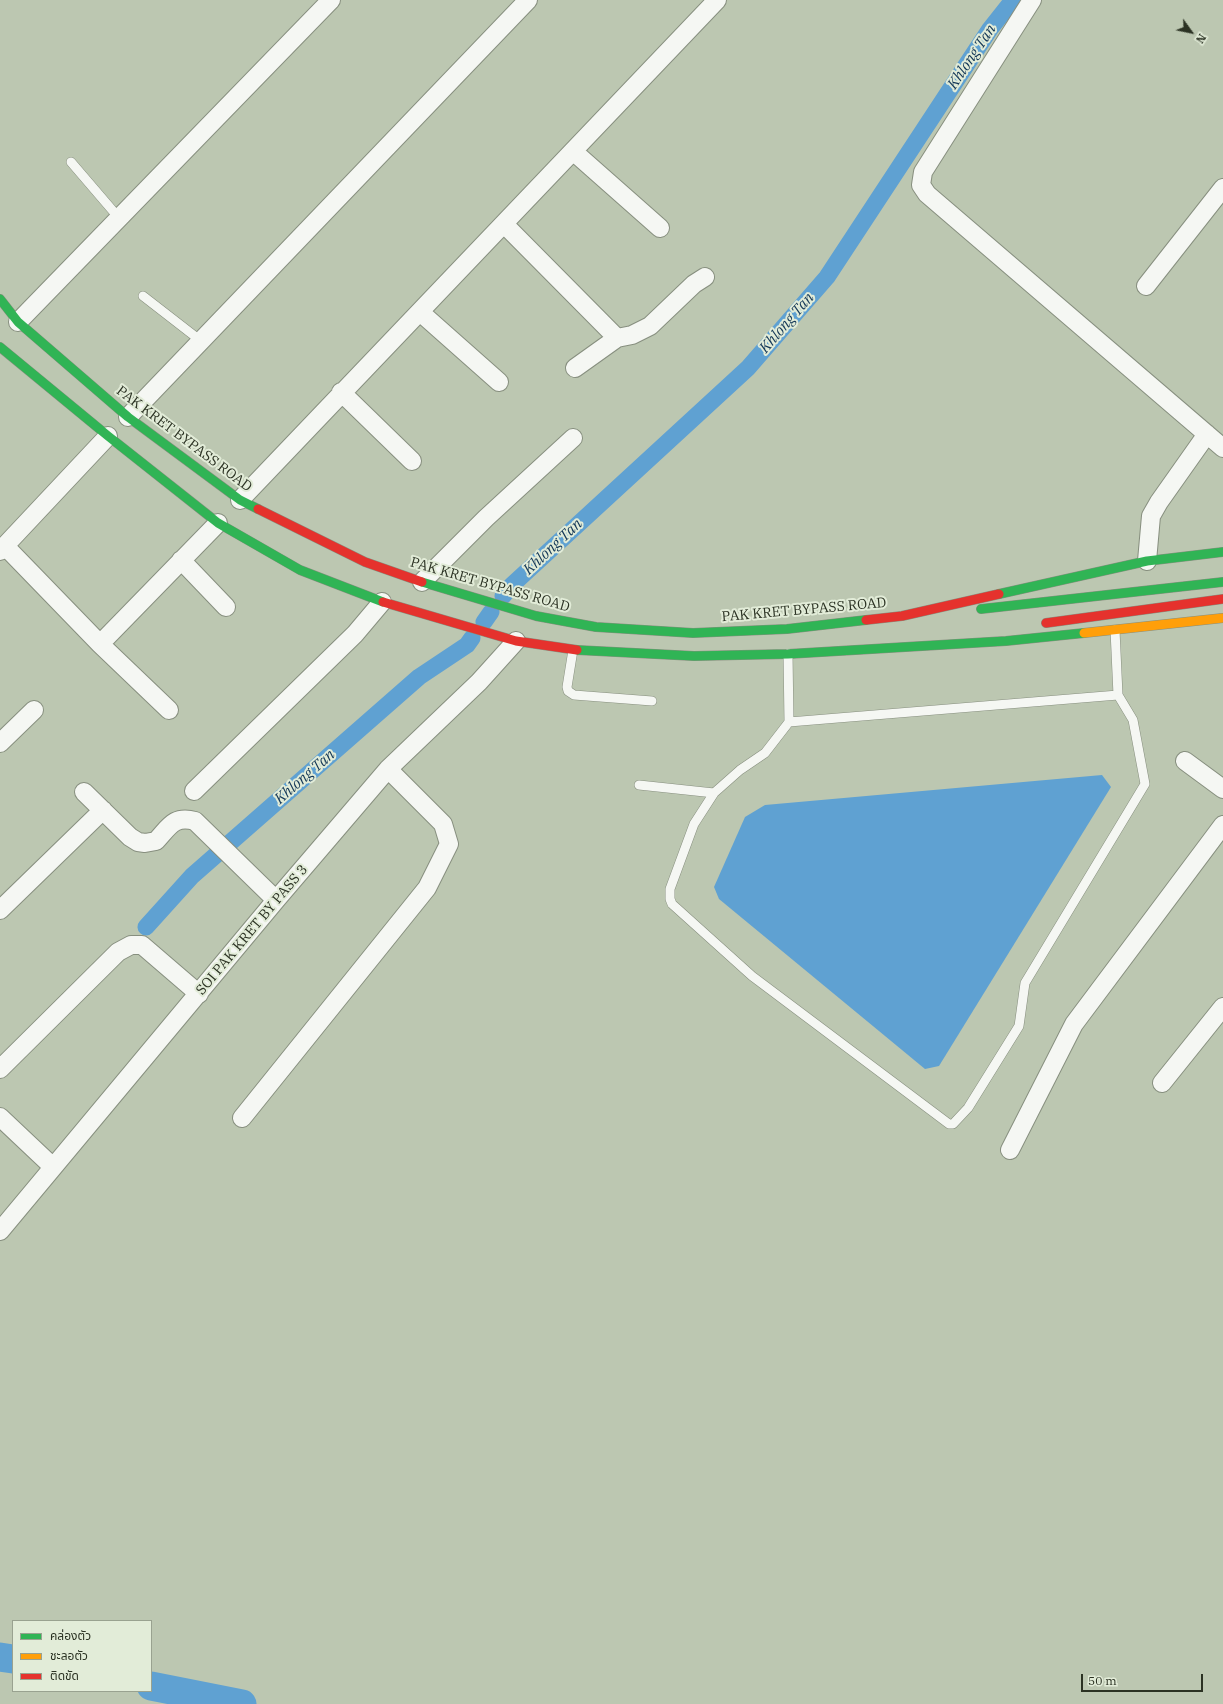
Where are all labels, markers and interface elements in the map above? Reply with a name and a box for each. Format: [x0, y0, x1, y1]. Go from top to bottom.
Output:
north arrow [1171, 12, 1211, 52]
water label: Khlong Tan [944, 21, 1000, 93]
text: N [1193, 31, 1209, 46]
water label: Khlong Tan [756, 289, 818, 357]
street label: PAK KRET BYPASS ROAD [113, 383, 255, 495]
water label: Khlong Tan [520, 515, 586, 579]
street label: PAK KRET BYPASS ROAD [408, 554, 572, 616]
street label: PAK KRET BYPASS ROAD [721, 594, 887, 626]
water label: Khlong Tan [271, 746, 339, 808]
street label: SOI PAK KRET BY PASS 3 [193, 862, 311, 998]
legend [12, 1620, 152, 1692]
text: คล่องตัว [50, 1628, 91, 1643]
text: ชะลอตัว [50, 1648, 88, 1663]
scale bar [1083, 1666, 1205, 1692]
text: ติดขัด [50, 1668, 79, 1683]
text: 50 m [1088, 1673, 1117, 1688]

